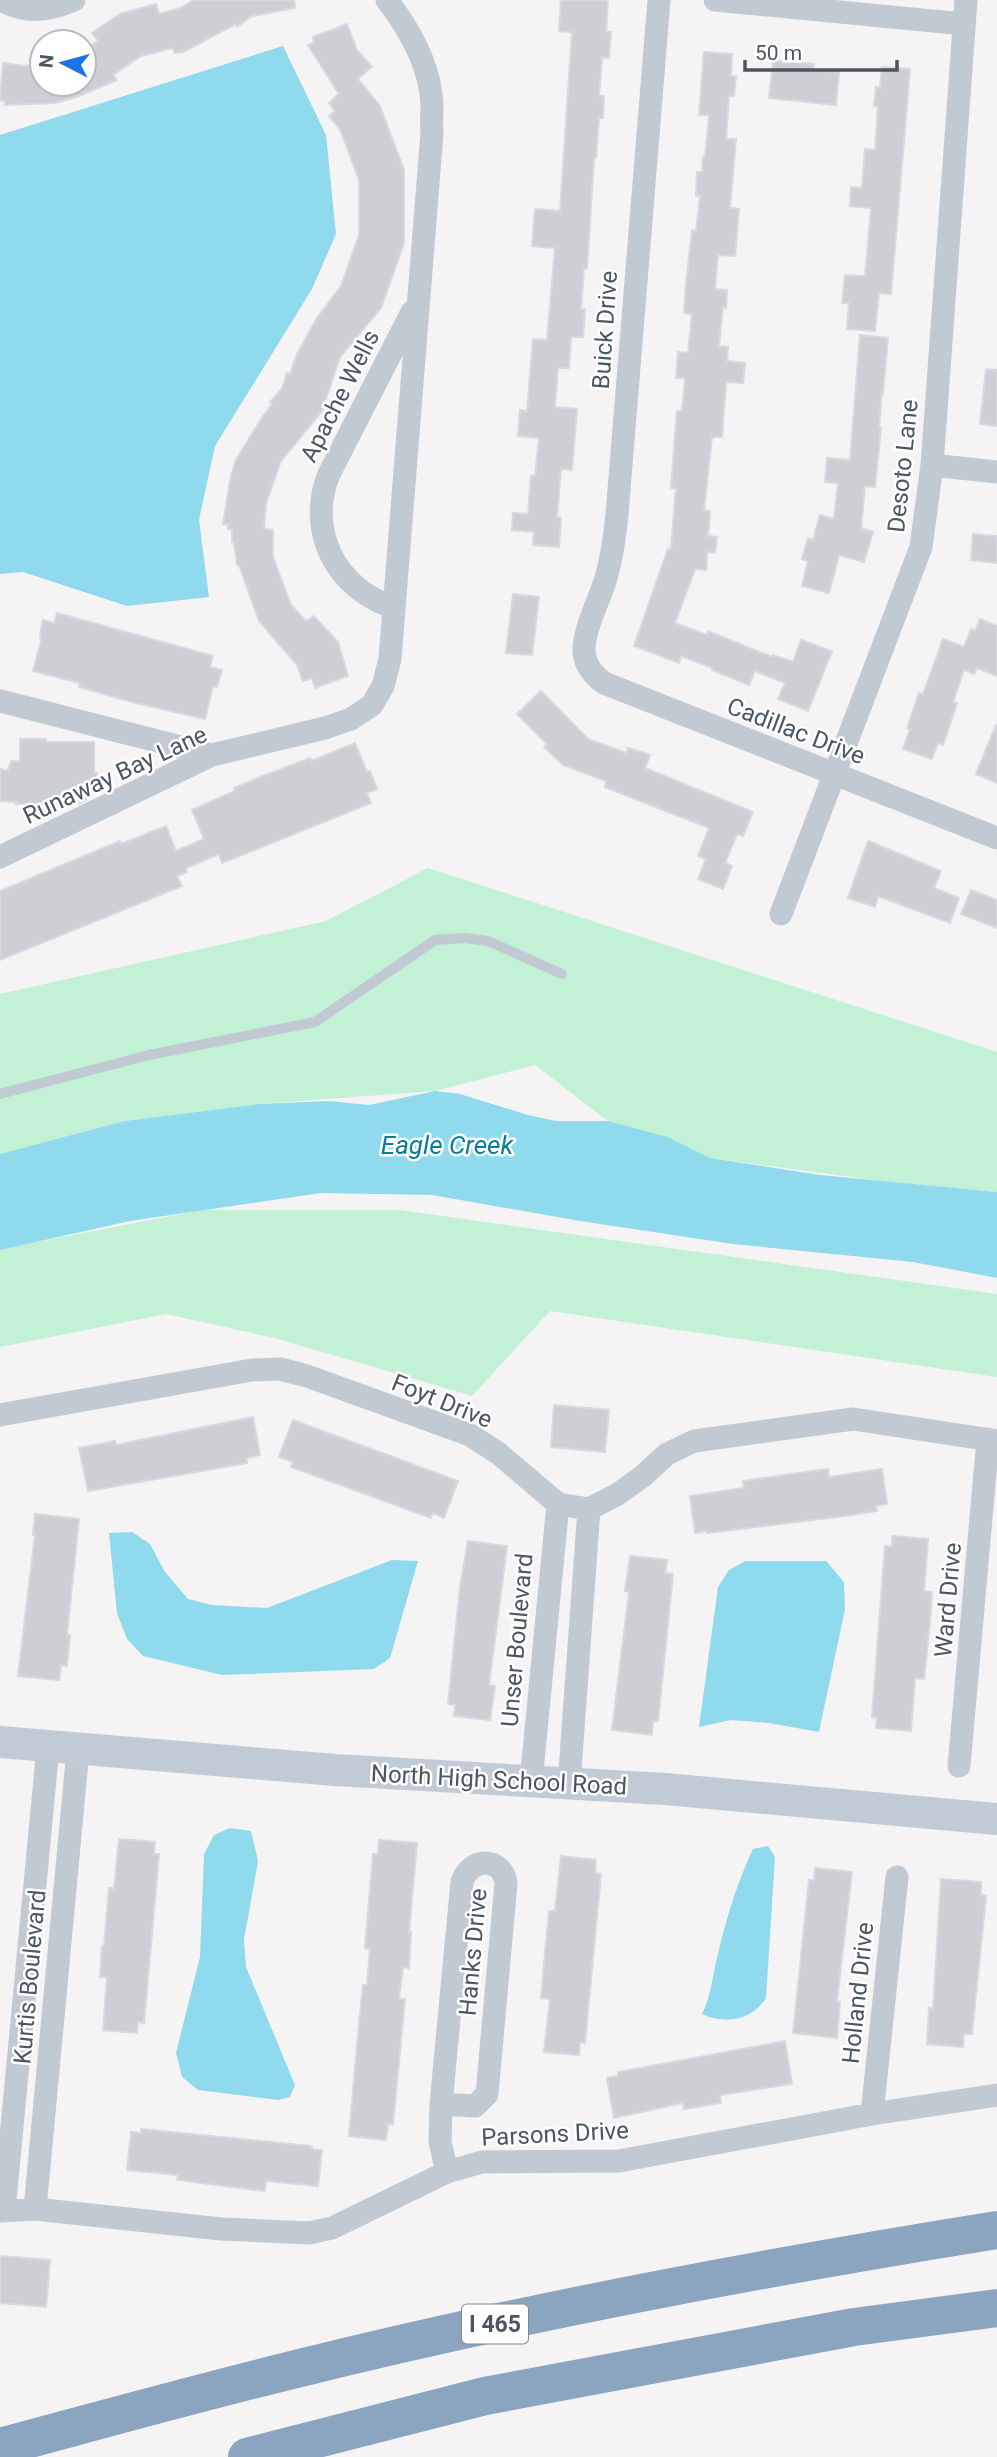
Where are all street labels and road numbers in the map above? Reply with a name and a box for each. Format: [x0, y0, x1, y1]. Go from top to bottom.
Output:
street label: Buick Drive [587, 270, 623, 390]
street label: Apache Wells [295, 325, 385, 467]
street label: Desoto Lane [882, 398, 924, 534]
street label: Cadillac Drive [723, 692, 869, 770]
street label: Runaway Bay Lane [19, 720, 211, 830]
street label: Foyt Drive [388, 1368, 496, 1434]
street label: Ward Drive [929, 1541, 967, 1659]
street label: Unser Boulevard [495, 1552, 539, 1728]
street label: North High School Road [370, 1759, 628, 1801]
street label: Hanks Drive [453, 1887, 493, 2017]
street label: Kurtis Boulevard [8, 1889, 52, 2065]
street label: Holland Drive [837, 1921, 879, 2065]
street label: Parsons Drive [480, 2116, 630, 2152]
road number: I 465 [462, 2304, 528, 2344]

